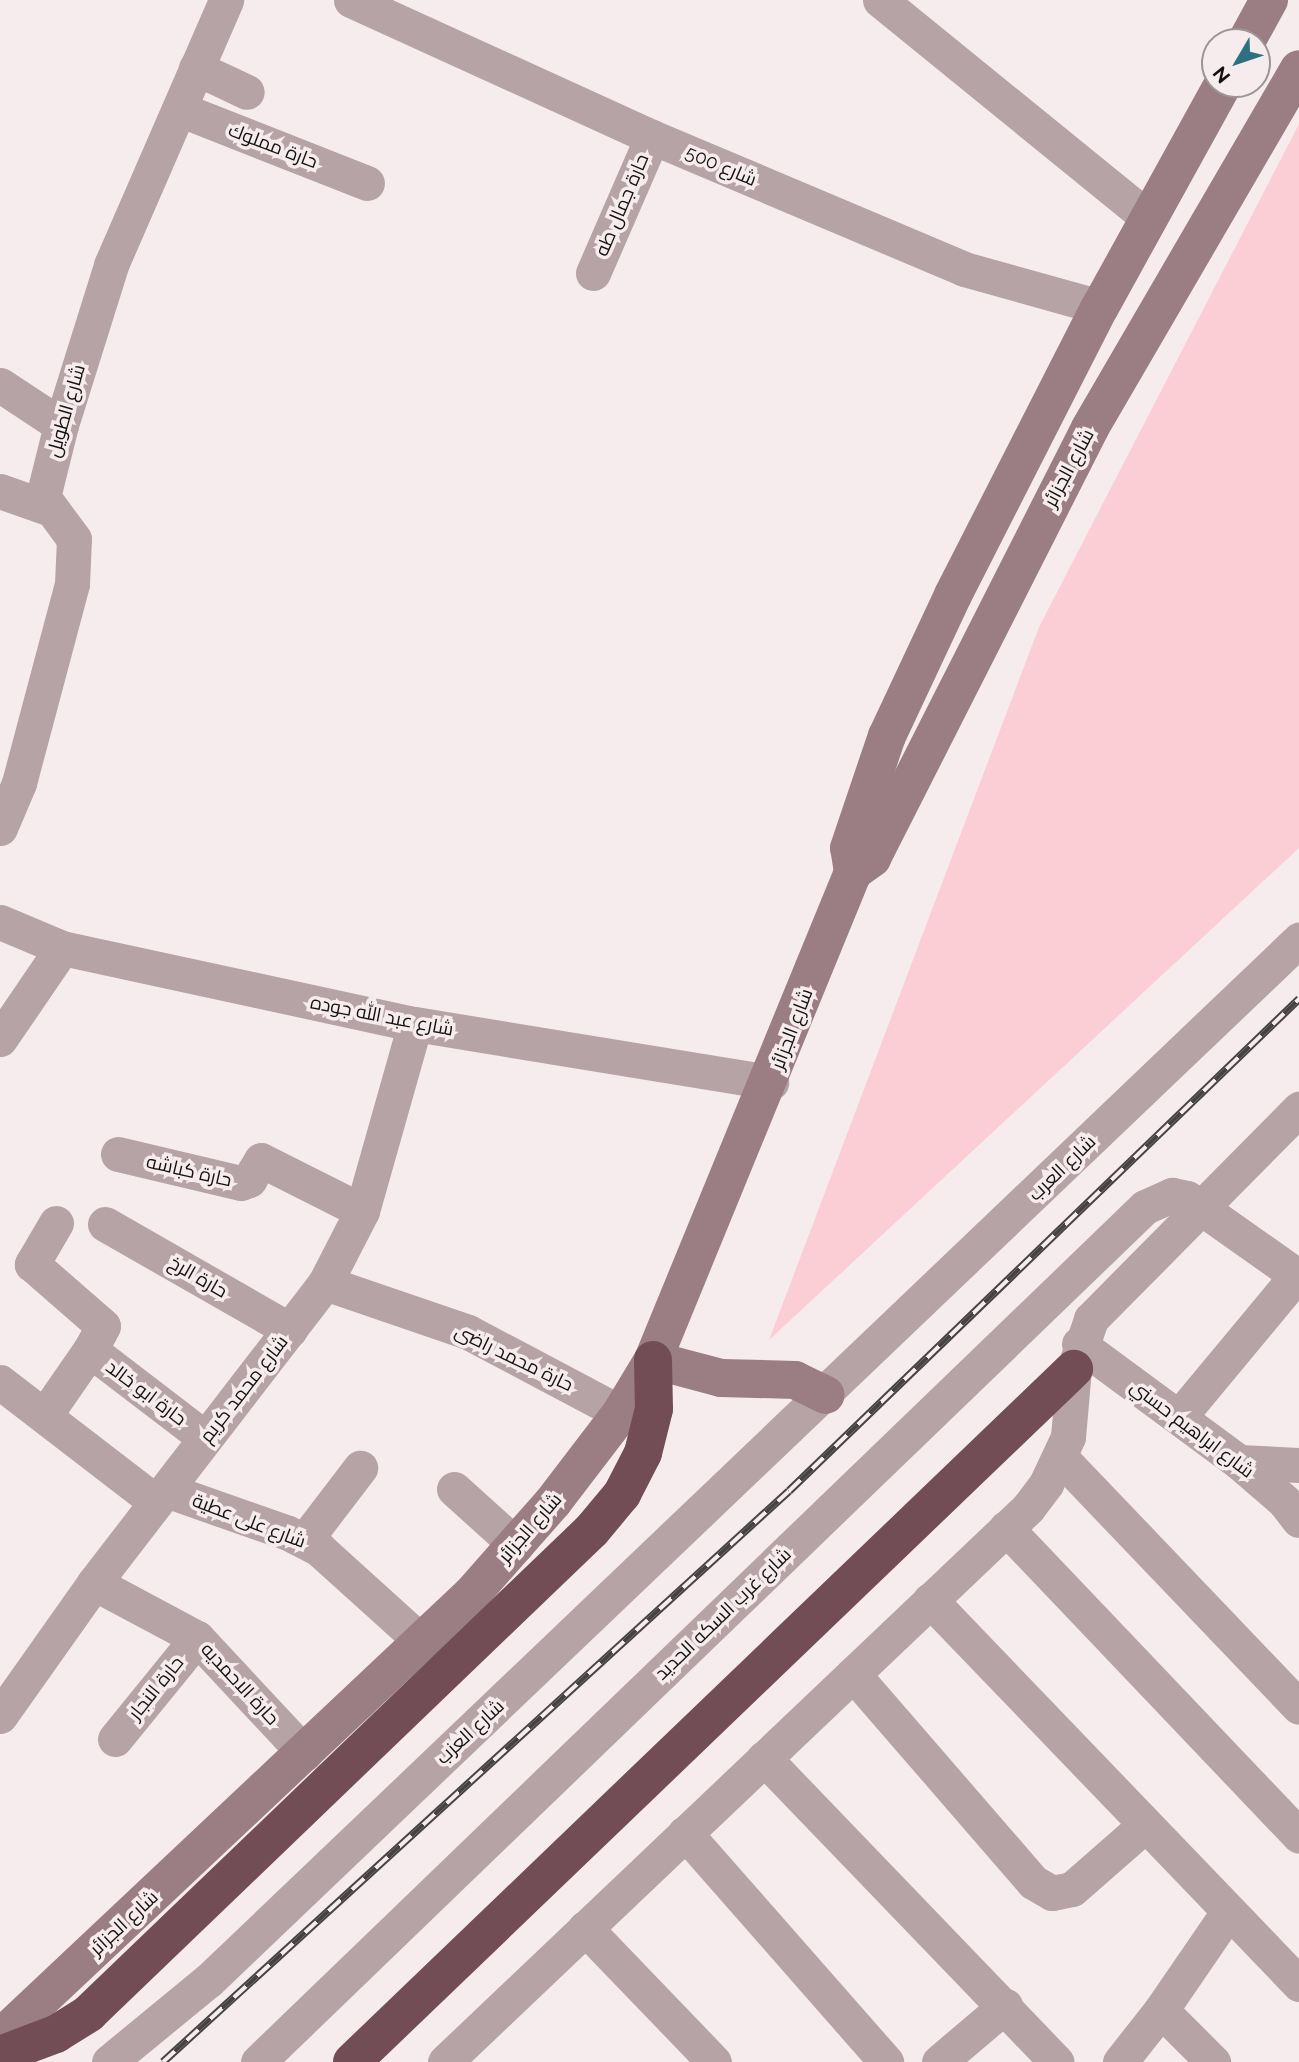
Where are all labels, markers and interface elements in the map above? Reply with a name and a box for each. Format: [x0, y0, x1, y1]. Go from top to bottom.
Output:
north arrow [1201, 28, 1271, 98]
text: N [1208, 62, 1234, 88]
street label: حارة مملوك [225, 119, 321, 173]
street label: شارع 500 [682, 141, 760, 191]
street label: حارة جمال طه [590, 151, 654, 259]
street label: شارع الطويل [42, 362, 90, 460]
street label: شارع الجزائر [1039, 425, 1099, 511]
street label: شارع الجزائر [766, 985, 818, 1073]
street label: شارع عبد الله جوده [309, 991, 455, 1041]
street label: شارع العرب [1024, 1130, 1100, 1206]
street label: حارة كباشه [144, 1150, 234, 1192]
street label: حارة الرخ [165, 1251, 231, 1303]
street label: حارة محمد راضى [451, 1320, 577, 1396]
street label: شارع محمد كريم [195, 1331, 293, 1447]
street label: حارة ابو خالد [101, 1355, 191, 1431]
street label: شارع ابراهيم حسني [1126, 1375, 1258, 1483]
street label: شارع الجزائر [494, 1488, 566, 1568]
street label: شارع على عطية [189, 1489, 309, 1553]
street label: شارع غرب السكه الحديد [650, 1543, 796, 1685]
street label: حارة الاحمديه [196, 1638, 284, 1730]
street label: حارة النجار [124, 1652, 188, 1724]
street label: شارع العزب [431, 1695, 509, 1769]
street label: شارع الجزائر [85, 1886, 163, 1960]

